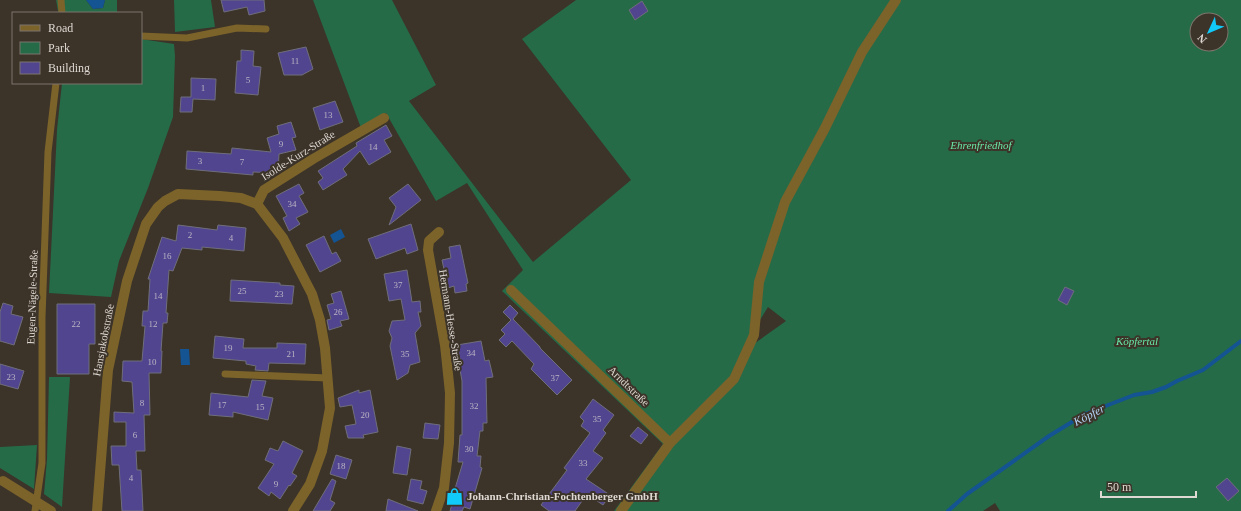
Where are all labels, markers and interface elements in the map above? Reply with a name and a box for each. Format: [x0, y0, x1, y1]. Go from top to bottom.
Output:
legend [12, 12, 142, 84]
north arrow [1189, 12, 1229, 52]
text: Road [48, 21, 73, 35]
text: N [1195, 32, 1209, 46]
text: Park [48, 41, 70, 55]
house number: 11 [291, 56, 299, 66]
text: Building [48, 61, 90, 75]
house number: 5 [246, 75, 251, 85]
house number: 1 [201, 83, 205, 93]
house number: 13 [324, 110, 333, 120]
street label: Isolde-Kurz-Straße [259, 128, 337, 182]
house number: 9 [279, 139, 284, 149]
park label: Ehrenfriedhof [949, 139, 1014, 151]
house number: 14 [369, 142, 378, 152]
house number: 3 [198, 156, 203, 166]
house number: 7 [240, 157, 245, 167]
house number: 34 [288, 199, 297, 209]
house number: 2 [188, 230, 192, 240]
house number: 4 [229, 233, 234, 243]
street label: Eugen-Nägele-Straße [24, 249, 40, 345]
house number: 16 [163, 251, 172, 261]
street label: Hermann-Hesse-Straße [437, 268, 465, 372]
house number: 37 [394, 280, 403, 290]
house number: 25 [238, 286, 247, 296]
house number: 23 [275, 289, 284, 299]
house number: 14 [154, 291, 163, 301]
street label: Hansjakobstraße [90, 303, 116, 377]
house number: 26 [334, 307, 343, 317]
house number: 22 [72, 319, 81, 329]
house number: 12 [149, 319, 158, 329]
park label: Köpfertal [1115, 335, 1158, 347]
house number: 19 [224, 343, 233, 353]
house number: 34 [467, 348, 476, 358]
house number: 21 [287, 349, 296, 359]
house number: 35 [401, 349, 410, 359]
house number: 10 [148, 357, 157, 367]
street label: Arndtstraße [606, 364, 652, 408]
house number: 23 [7, 372, 16, 382]
house number: 37 [551, 373, 560, 383]
house number: 8 [140, 398, 145, 408]
house number: 17 [218, 400, 227, 410]
house number: 32 [470, 401, 479, 411]
water label: Köpfer [1070, 401, 1107, 429]
house number: 15 [256, 402, 265, 412]
house number: 20 [361, 410, 370, 420]
house number: 35 [593, 414, 602, 424]
house number: 6 [133, 430, 138, 440]
house number: 30 [465, 444, 474, 454]
house number: 33 [579, 458, 588, 468]
house number: 18 [337, 461, 346, 471]
house number: 4 [129, 473, 134, 483]
scale bar [1101, 473, 1196, 499]
house number: 9 [274, 479, 279, 489]
text: 50 m [1107, 480, 1132, 494]
shop icon: Johann-Christian-Fochtenberger GmbH [444, 486, 464, 506]
place label: Johann-Christian-Fochtenberger GmbH [467, 490, 658, 502]

